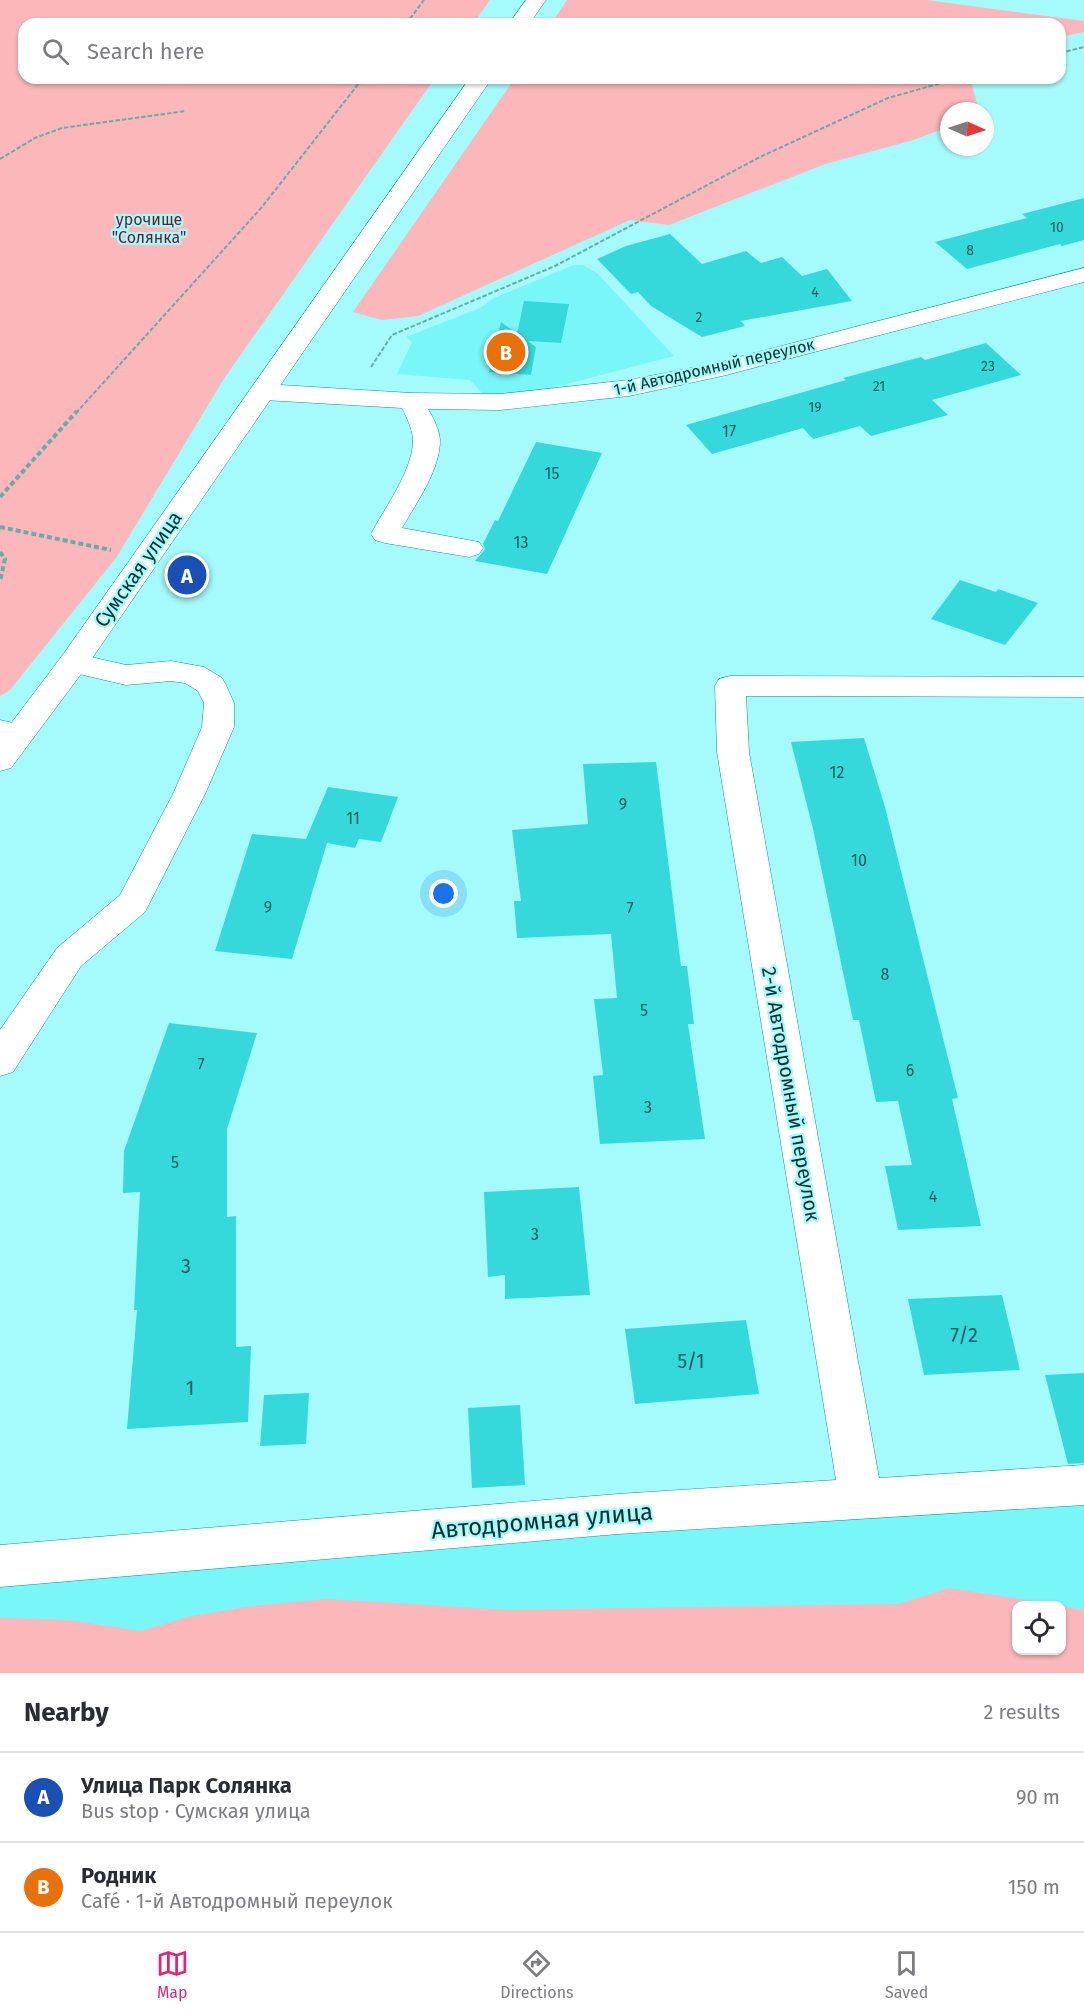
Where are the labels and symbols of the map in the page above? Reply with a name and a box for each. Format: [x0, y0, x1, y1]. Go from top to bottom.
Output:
north arrow [940, 102, 994, 156]
park label: урочище "Солянка" [112, 210, 186, 247]
house number: 10 [1050, 219, 1064, 236]
house number: 8 [966, 242, 974, 259]
house number: 4 [811, 284, 819, 301]
house number: 2 [696, 309, 703, 326]
pin: B [486, 330, 526, 374]
street label: 1-й Автодромный переулок [612, 334, 817, 399]
house number: 23 [981, 358, 995, 375]
house number: 21 [873, 378, 885, 395]
house number: 19 [808, 399, 822, 416]
house number: 17 [722, 422, 736, 441]
house number: 15 [545, 464, 559, 483]
street label: Сумская улица [89, 506, 187, 632]
house number: 13 [514, 533, 528, 552]
pin: A [168, 552, 207, 598]
house number: 12 [830, 763, 844, 782]
house number: 9 [619, 795, 627, 814]
house number: 11 [346, 809, 360, 828]
house number: 10 [851, 851, 867, 870]
your location [429, 879, 458, 908]
house number: 9 [264, 898, 272, 917]
house number: 7 [626, 899, 634, 918]
street label: 2-й Автодромный переулок [757, 965, 825, 1224]
house number: 8 [881, 965, 890, 984]
house number: 5 [640, 1001, 648, 1020]
house number: 7 [197, 1055, 205, 1074]
house number: 6 [906, 1061, 914, 1080]
house number: 3 [644, 1098, 652, 1117]
house number: 5 [171, 1153, 179, 1172]
house number: 4 [929, 1187, 938, 1206]
house number: 3 [531, 1225, 539, 1244]
house number: 3 [181, 1254, 191, 1278]
house number: 7/2 [950, 1323, 978, 1347]
house number: 5/1 [677, 1349, 705, 1373]
house number: 1 [186, 1376, 194, 1400]
street label: Автодромная улица [430, 1497, 654, 1545]

